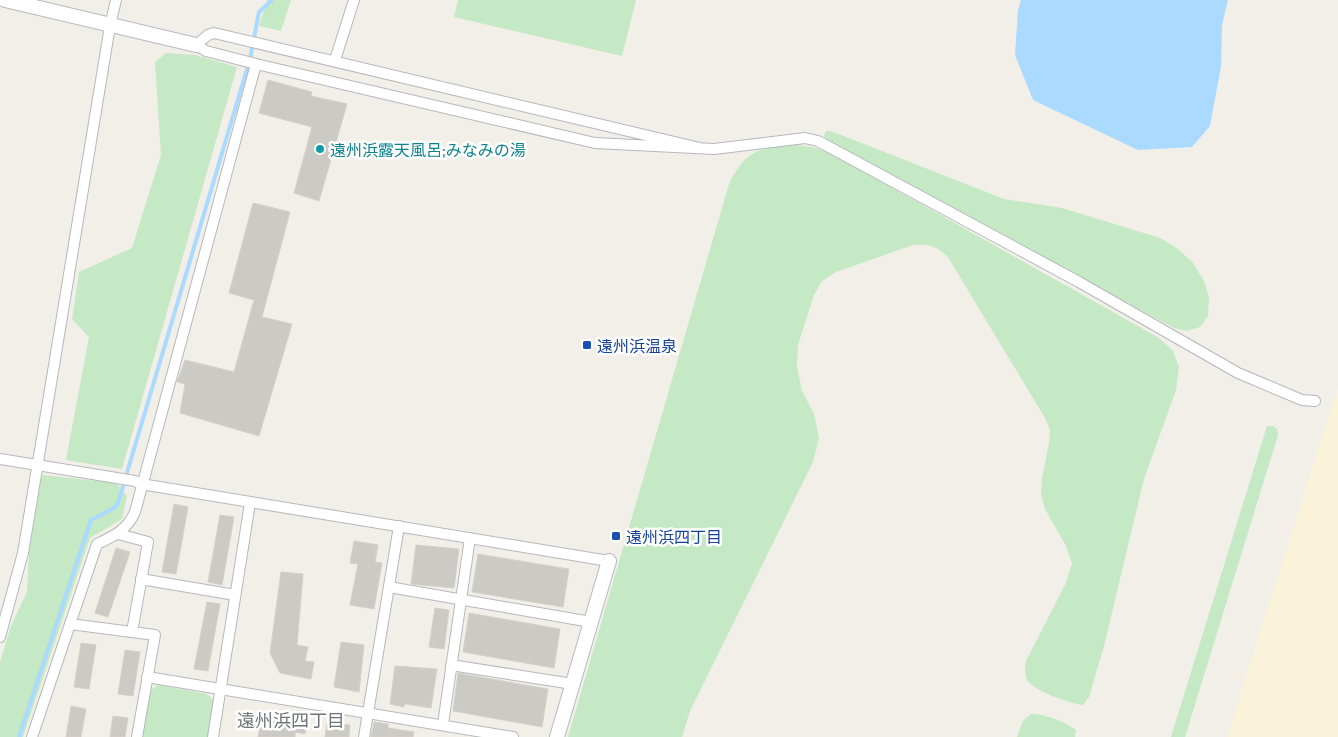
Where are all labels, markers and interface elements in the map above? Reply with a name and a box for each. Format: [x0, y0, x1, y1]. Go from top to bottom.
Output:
place label: 遠州浜露天風呂;みなみの湯 [330, 140, 526, 159]
marker: 遠州浜露天風呂;みなみの湯 [314, 143, 326, 155]
place label: 遠州浜温泉 [597, 336, 677, 355]
marker: 遠州浜温泉 [581, 339, 593, 351]
place label: 遠州浜四丁目 [626, 527, 722, 546]
marker: 遠州浜四丁目 [610, 530, 622, 542]
district label: 遠州浜四丁目 [237, 709, 345, 731]

